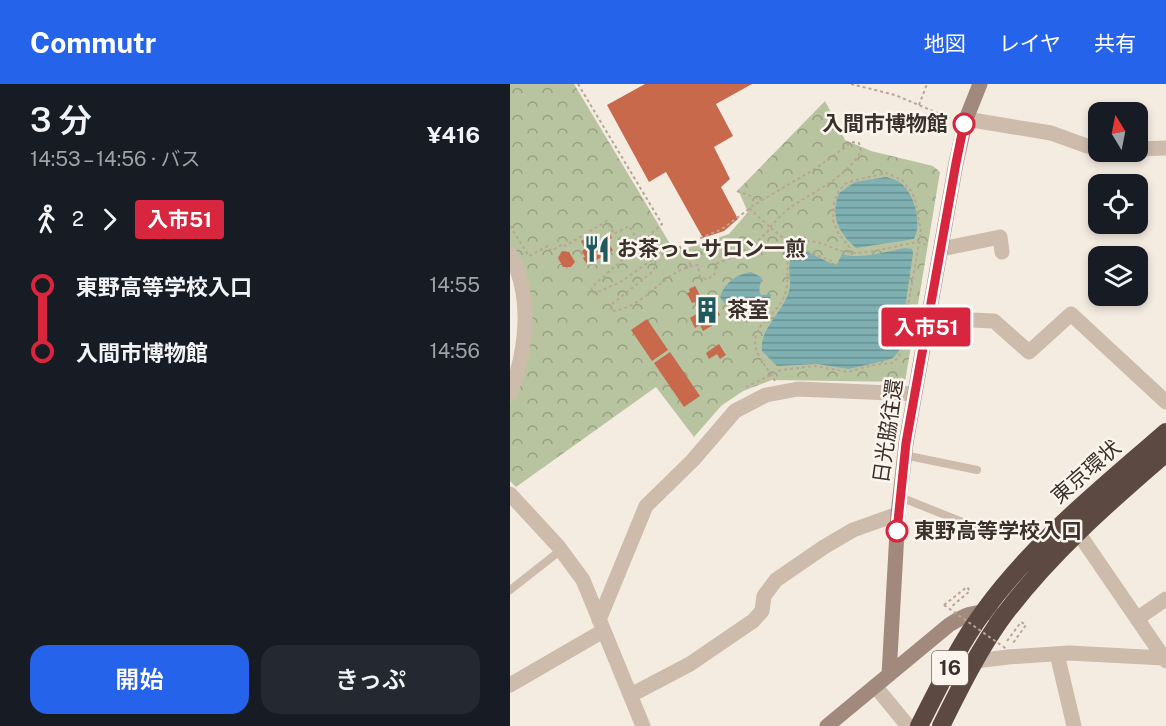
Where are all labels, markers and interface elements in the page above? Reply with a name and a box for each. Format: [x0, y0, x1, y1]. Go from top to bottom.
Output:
text: Commutr [30, 26, 156, 59]
text: 地図 [924, 31, 966, 56]
text: レイヤ [999, 31, 1061, 56]
text: 共有 [1094, 31, 1136, 56]
text: 3 分 [30, 101, 92, 139]
north arrow [1088, 102, 1148, 162]
map controls [1088, 102, 1148, 306]
place label: 入間市博物館 [822, 111, 948, 136]
marker: 入間市博物館 [953, 113, 975, 135]
text: ¥416 [427, 122, 480, 148]
text: 14:53 – 14:56 · バス [30, 147, 201, 171]
button: locate [1088, 174, 1148, 234]
icon: walk [30, 203, 63, 236]
icon: forward [93, 203, 126, 236]
text: 2 [72, 207, 84, 231]
text: 入市51 [147, 207, 212, 232]
restaurant icon: お茶っこサロン一煎 [582, 234, 612, 264]
place label: お茶っこサロン一煎 [617, 236, 806, 261]
button: layers [1088, 246, 1148, 306]
text: 14:55 [429, 273, 480, 297]
text: 東野高等学校入口 [76, 274, 252, 300]
building icon: 茶室 [692, 295, 722, 325]
place label: 茶室 [727, 297, 769, 322]
line badge: 入市51 [884, 308, 968, 346]
text: 入市51 [893, 315, 959, 340]
text: 14:56 [430, 339, 480, 363]
text: 入間市博物館 [76, 340, 208, 366]
street label: 日光脇往還 [868, 377, 907, 485]
street label: 東京環状 [1046, 435, 1126, 509]
place label: 東野高等学校入口 [914, 518, 1082, 543]
marker: 東野高等学校入口 [886, 520, 908, 542]
button: 開始 [30, 645, 249, 714]
button: きっぷ [261, 645, 480, 714]
road number: 16 [932, 651, 968, 685]

